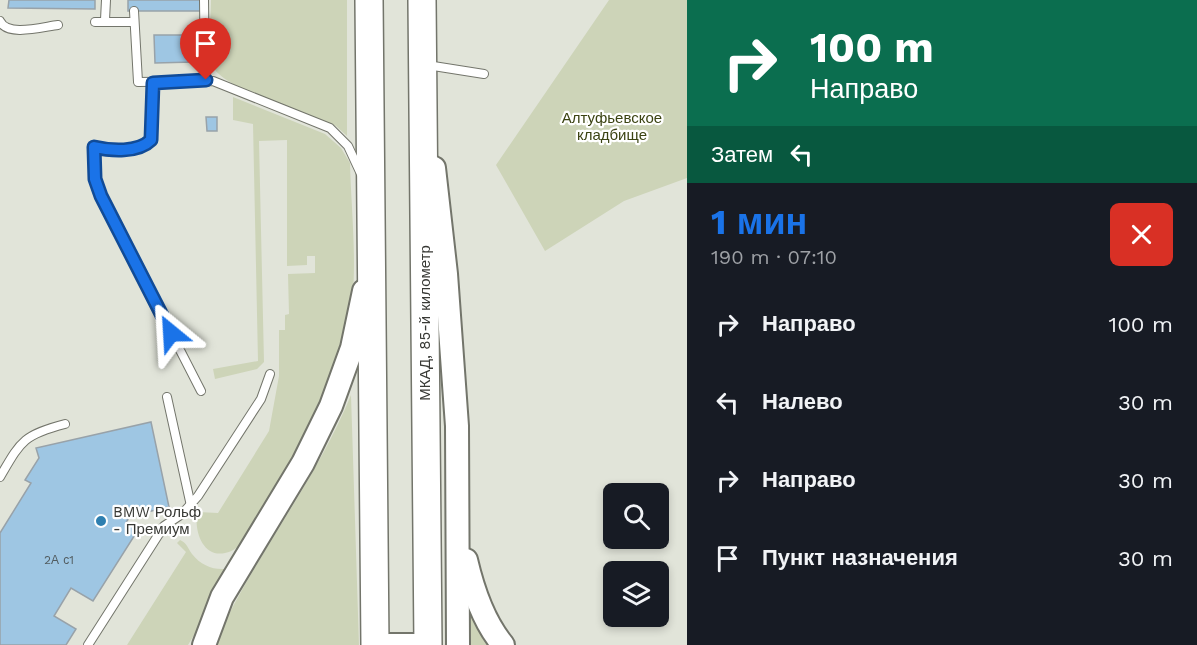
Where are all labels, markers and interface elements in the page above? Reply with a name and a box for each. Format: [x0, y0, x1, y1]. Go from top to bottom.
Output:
pin [180, 18, 231, 80]
text: 100 m [810, 23, 934, 72]
icon: right [711, 24, 789, 102]
icon: arrive [189, 27, 222, 60]
text: Направо [810, 73, 918, 105]
park label: Алтуфьевское кладбище [562, 109, 662, 144]
icon: left [785, 138, 818, 171]
text: Затем [711, 142, 773, 167]
text: 1 мин [711, 201, 807, 243]
button: close [1110, 203, 1173, 266]
street label: МКАД, 85-й километр [416, 245, 434, 401]
text: 190 m · 07:10 [711, 245, 837, 269]
position arrow [139, 301, 203, 365]
icon: right [711, 308, 744, 341]
text: Направо [762, 311, 856, 336]
text: 100 m [1109, 312, 1173, 337]
icon: left [711, 386, 744, 419]
text: Налево [762, 389, 843, 414]
text: 30 m [1118, 390, 1173, 415]
icon: right [711, 464, 744, 497]
text: Направо [762, 467, 856, 492]
text: 30 m [1118, 468, 1173, 493]
map controls [603, 483, 669, 627]
button: search [603, 483, 669, 549]
place label: BMW Рольф - Премиум [113, 503, 201, 538]
marker: BMW Рольф - Премиум [94, 514, 108, 528]
icon: arrive [711, 542, 744, 575]
text: Пункт назначения [762, 545, 958, 570]
text: 30 m [1118, 546, 1173, 571]
house number: 2А с1 [44, 553, 74, 567]
button: layers [603, 561, 669, 627]

